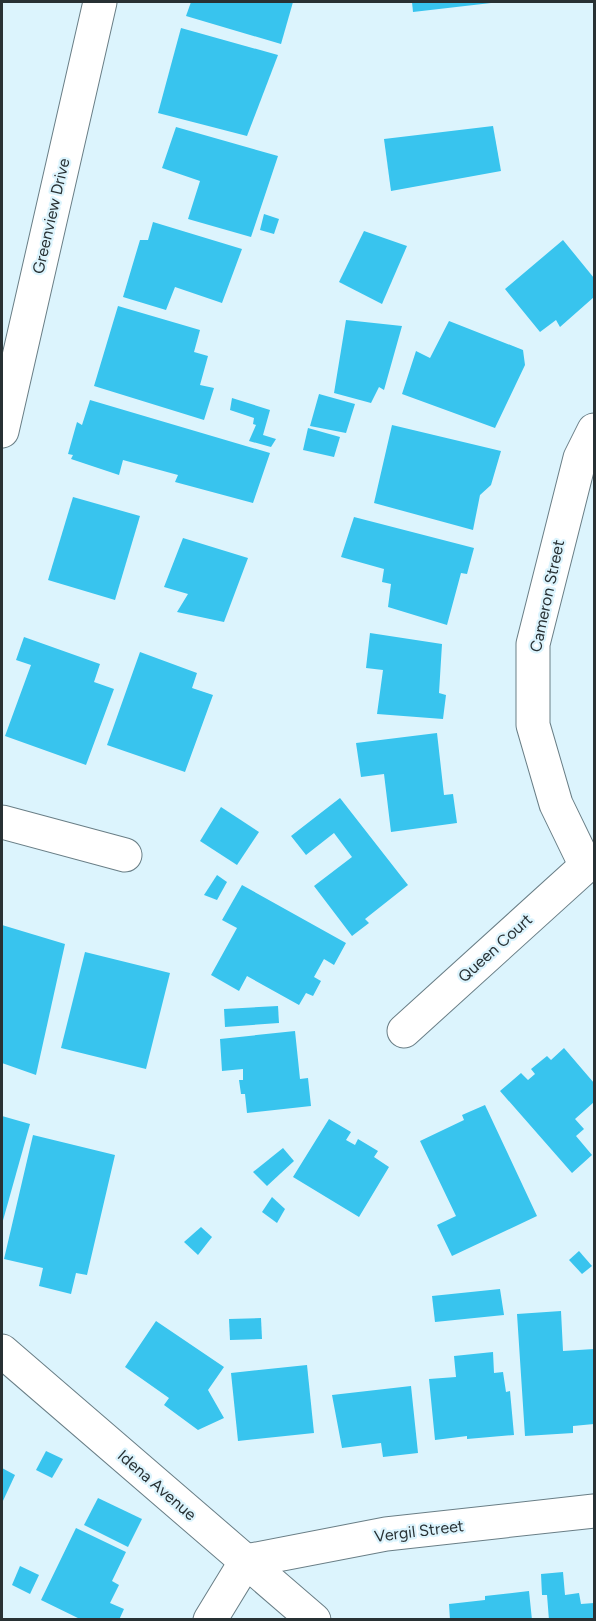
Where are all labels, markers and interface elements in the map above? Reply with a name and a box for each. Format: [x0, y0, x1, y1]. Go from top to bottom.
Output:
street label: Greenview Drive [28, 156, 74, 276]
street label: Cameron Street [526, 538, 568, 654]
street label: Queen Court [454, 910, 536, 986]
street label: Idena Avenue [114, 1446, 200, 1524]
street label: Vergil Street [373, 1516, 465, 1546]

